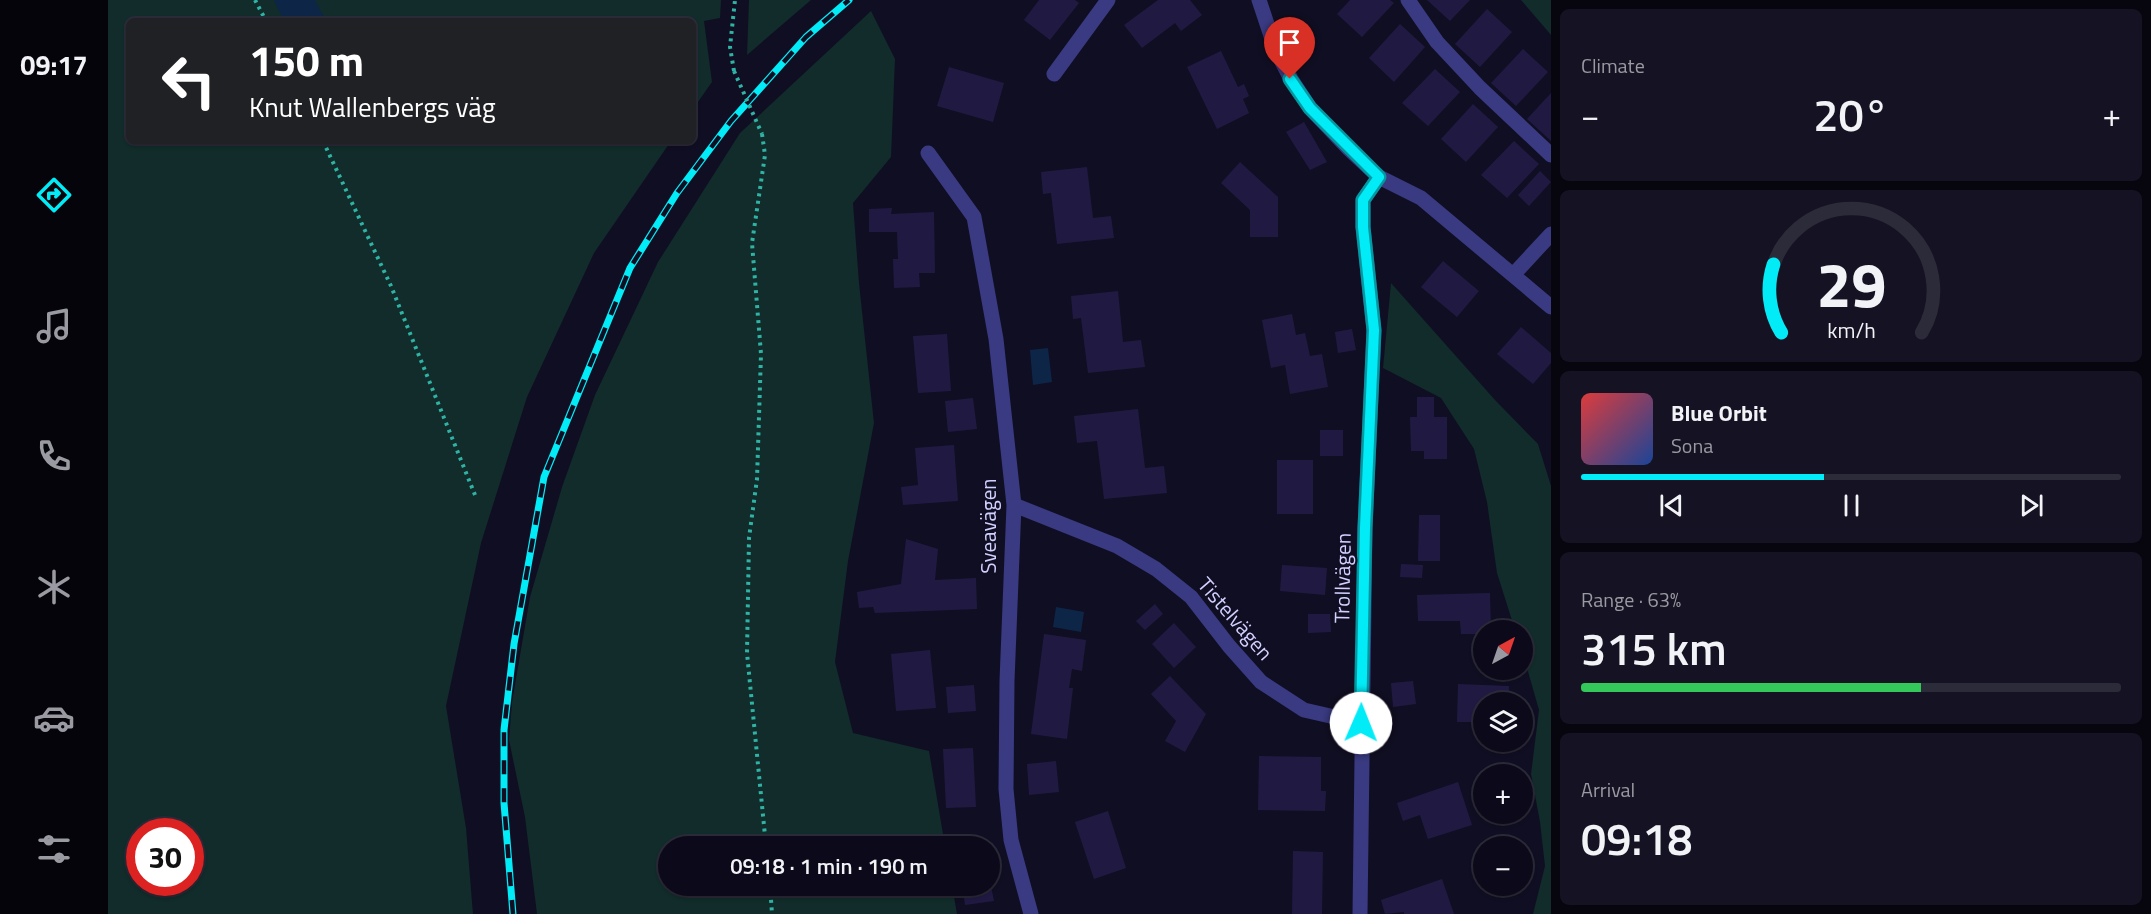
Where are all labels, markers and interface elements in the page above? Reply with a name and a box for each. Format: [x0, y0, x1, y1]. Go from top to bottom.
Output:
pin [1264, 17, 1315, 79]
icon: arrive [1273, 26, 1306, 59]
text: 150 m [249, 28, 364, 92]
icon: left [150, 42, 228, 120]
text: 09:17 [20, 44, 88, 85]
text: Climate [1581, 50, 1645, 81]
text: 20° [1813, 80, 1889, 148]
text: Knut Wallenbergs väg [249, 86, 496, 127]
text: − [1581, 90, 1599, 140]
text: + [2103, 90, 2121, 140]
icon: directions [33, 174, 75, 216]
text: 29 [1816, 236, 1886, 331]
icon: music [33, 305, 75, 347]
text: km/h [1827, 314, 1875, 346]
text: Blue Orbit [1671, 396, 1767, 430]
text: Sona [1671, 430, 1713, 461]
icon: phone [33, 435, 75, 477]
street label: Sveavägen [972, 478, 1004, 574]
icon: previous [1655, 489, 1688, 522]
icon: pause [1835, 489, 1868, 522]
icon: next [2015, 489, 2048, 522]
street label: Trollvägen [1325, 533, 1359, 623]
icon: climate [33, 566, 75, 608]
street label: Tistelvägen [1190, 570, 1281, 667]
text: Range · 63% [1581, 584, 1681, 615]
text: 315 km [1581, 614, 1727, 682]
north arrow [1473, 620, 1533, 680]
map controls [1473, 620, 1533, 896]
position arrow [1329, 691, 1393, 755]
button: layers [1473, 692, 1533, 752]
icon: car [33, 697, 75, 739]
button: + [1473, 764, 1533, 824]
text: Arrival [1581, 774, 1635, 805]
text: 09:18 [1581, 804, 1693, 872]
speed limit sign: 30 [126, 818, 204, 896]
icon: filters [33, 828, 75, 870]
button: − [1473, 836, 1533, 896]
text: 09:18 · 1 min · 190 m [730, 849, 928, 883]

